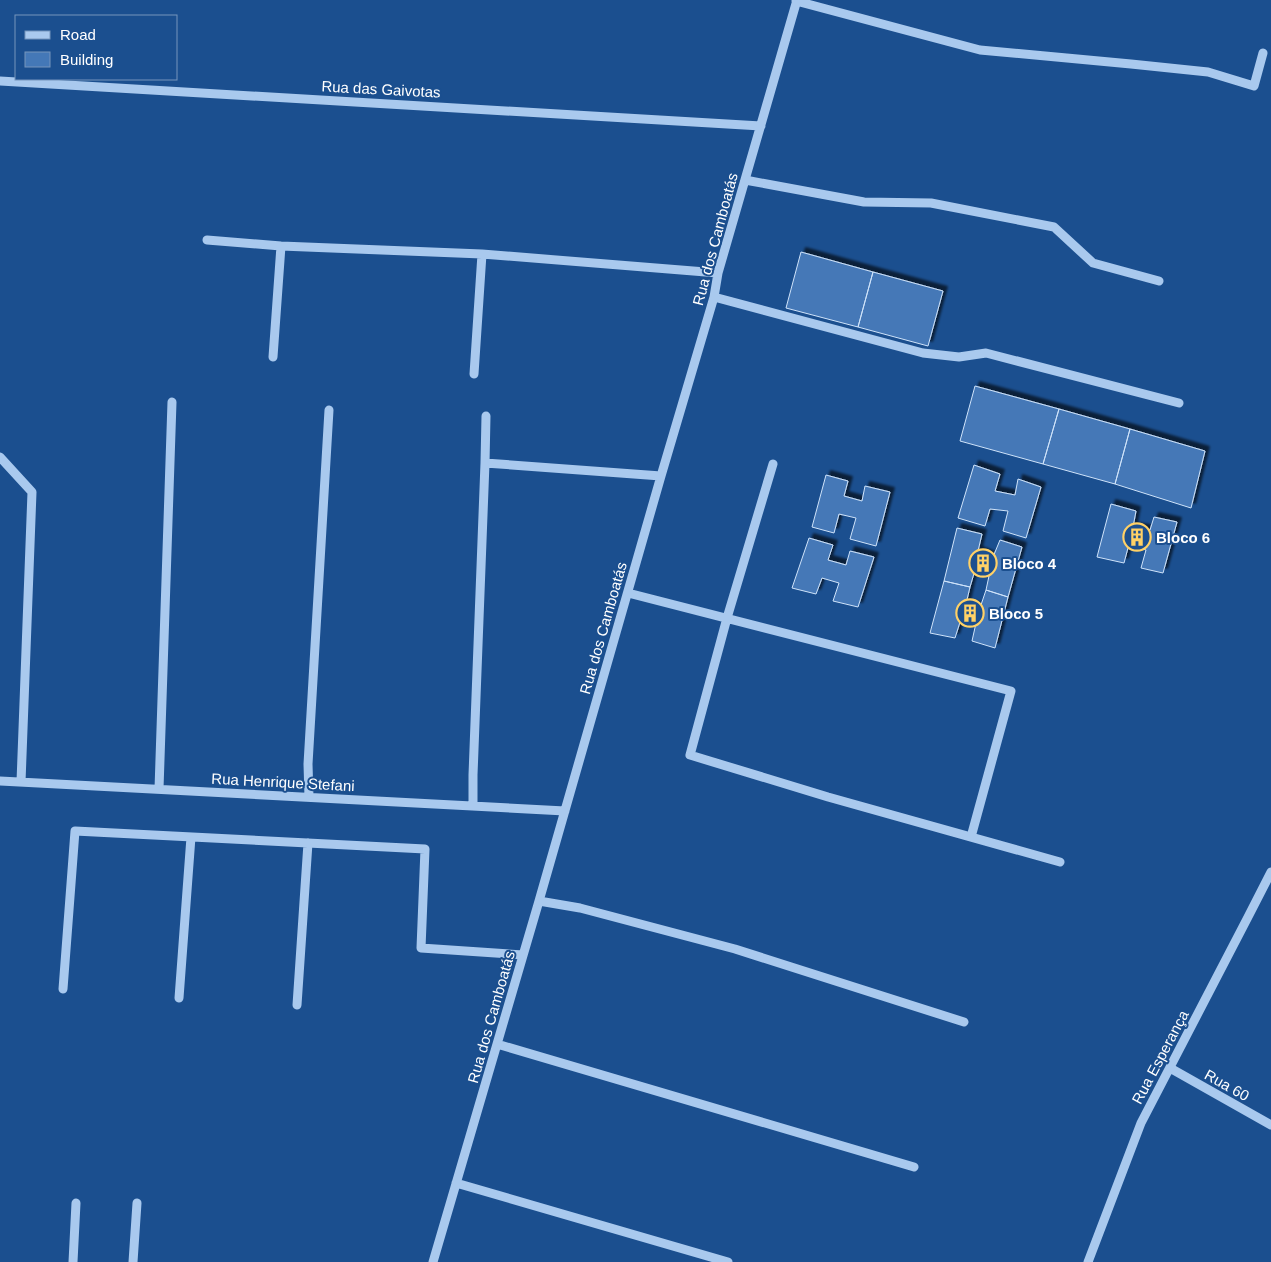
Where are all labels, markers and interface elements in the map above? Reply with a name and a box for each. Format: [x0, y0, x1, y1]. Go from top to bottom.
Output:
legend [15, 15, 178, 80]
text: Road [60, 26, 96, 43]
text: Building [60, 51, 113, 68]
street label: Rua das Gaivotas [321, 77, 441, 101]
street label: Rua dos Camboatás [689, 171, 741, 307]
building icon: Bloco 6 [1122, 522, 1152, 552]
place label: Bloco 6 [1156, 529, 1210, 546]
building icon: Bloco 4 [968, 548, 998, 578]
place label: Bloco 4 [1002, 555, 1057, 572]
street label: Rua dos Camboatás [576, 560, 630, 696]
building icon: Bloco 5 [955, 598, 985, 628]
place label: Bloco 5 [989, 605, 1043, 622]
street label: Rua Henrique Stefani [211, 770, 355, 794]
street label: Rua dos Camboatás [464, 949, 518, 1085]
street label: Rua Esperança [1128, 1007, 1192, 1107]
street label: Rua 60 [1202, 1066, 1252, 1104]

